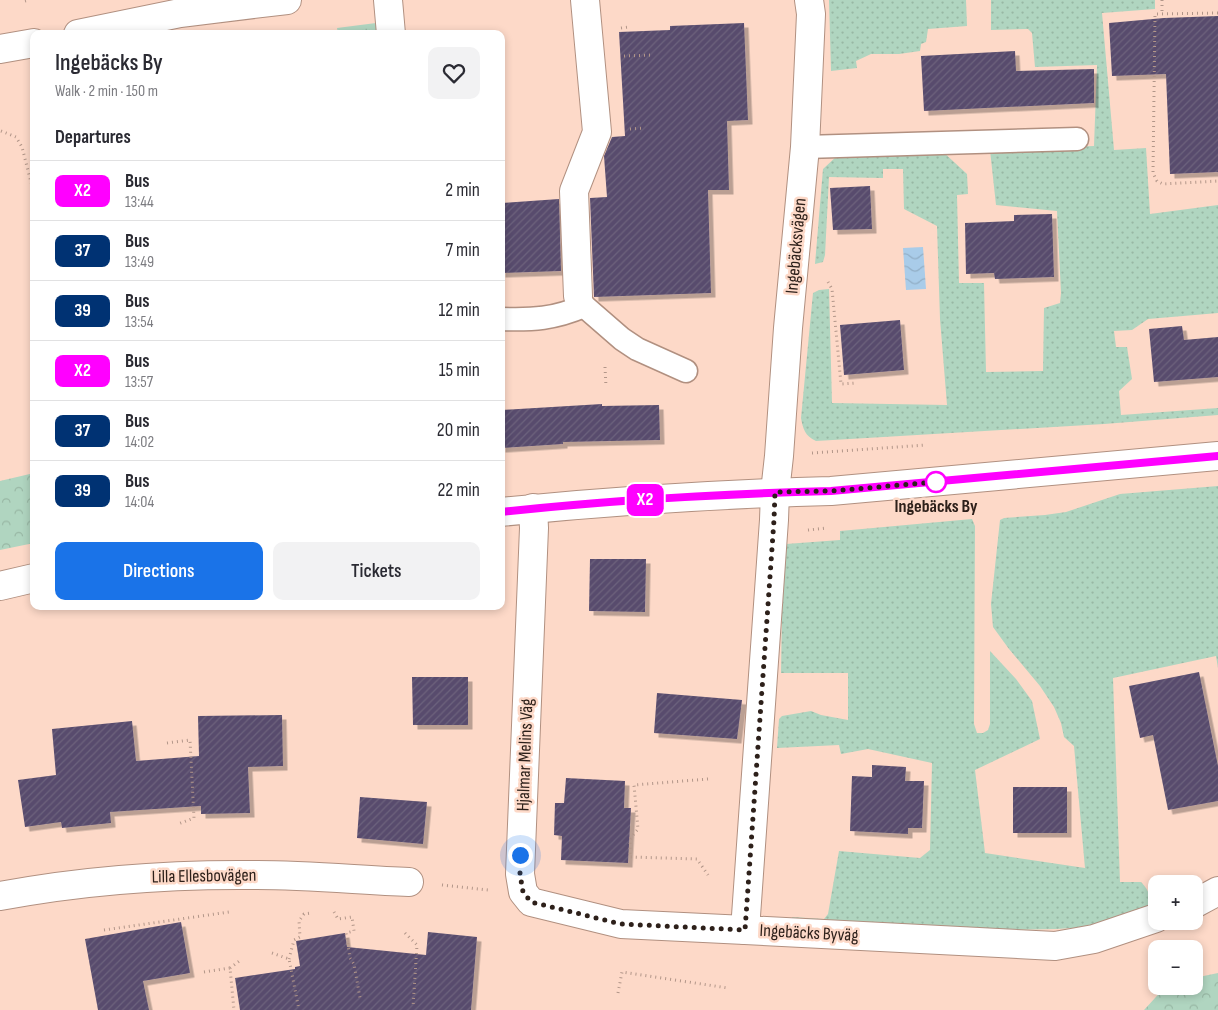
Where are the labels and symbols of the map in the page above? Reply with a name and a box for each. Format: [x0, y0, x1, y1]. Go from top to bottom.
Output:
street label: Ingebäcksvägen [781, 197, 811, 295]
marker: Ingebäcks By [925, 471, 947, 493]
line badge: X2 [622, 484, 668, 516]
place label: Ingebäcks By [895, 496, 978, 517]
street label: Hjalmar Melins Väg [513, 698, 537, 812]
your location [508, 843, 533, 868]
street label: Lilla Ellesbovägen [151, 865, 257, 887]
street label: Ingebäcks Byväg [759, 920, 859, 946]

